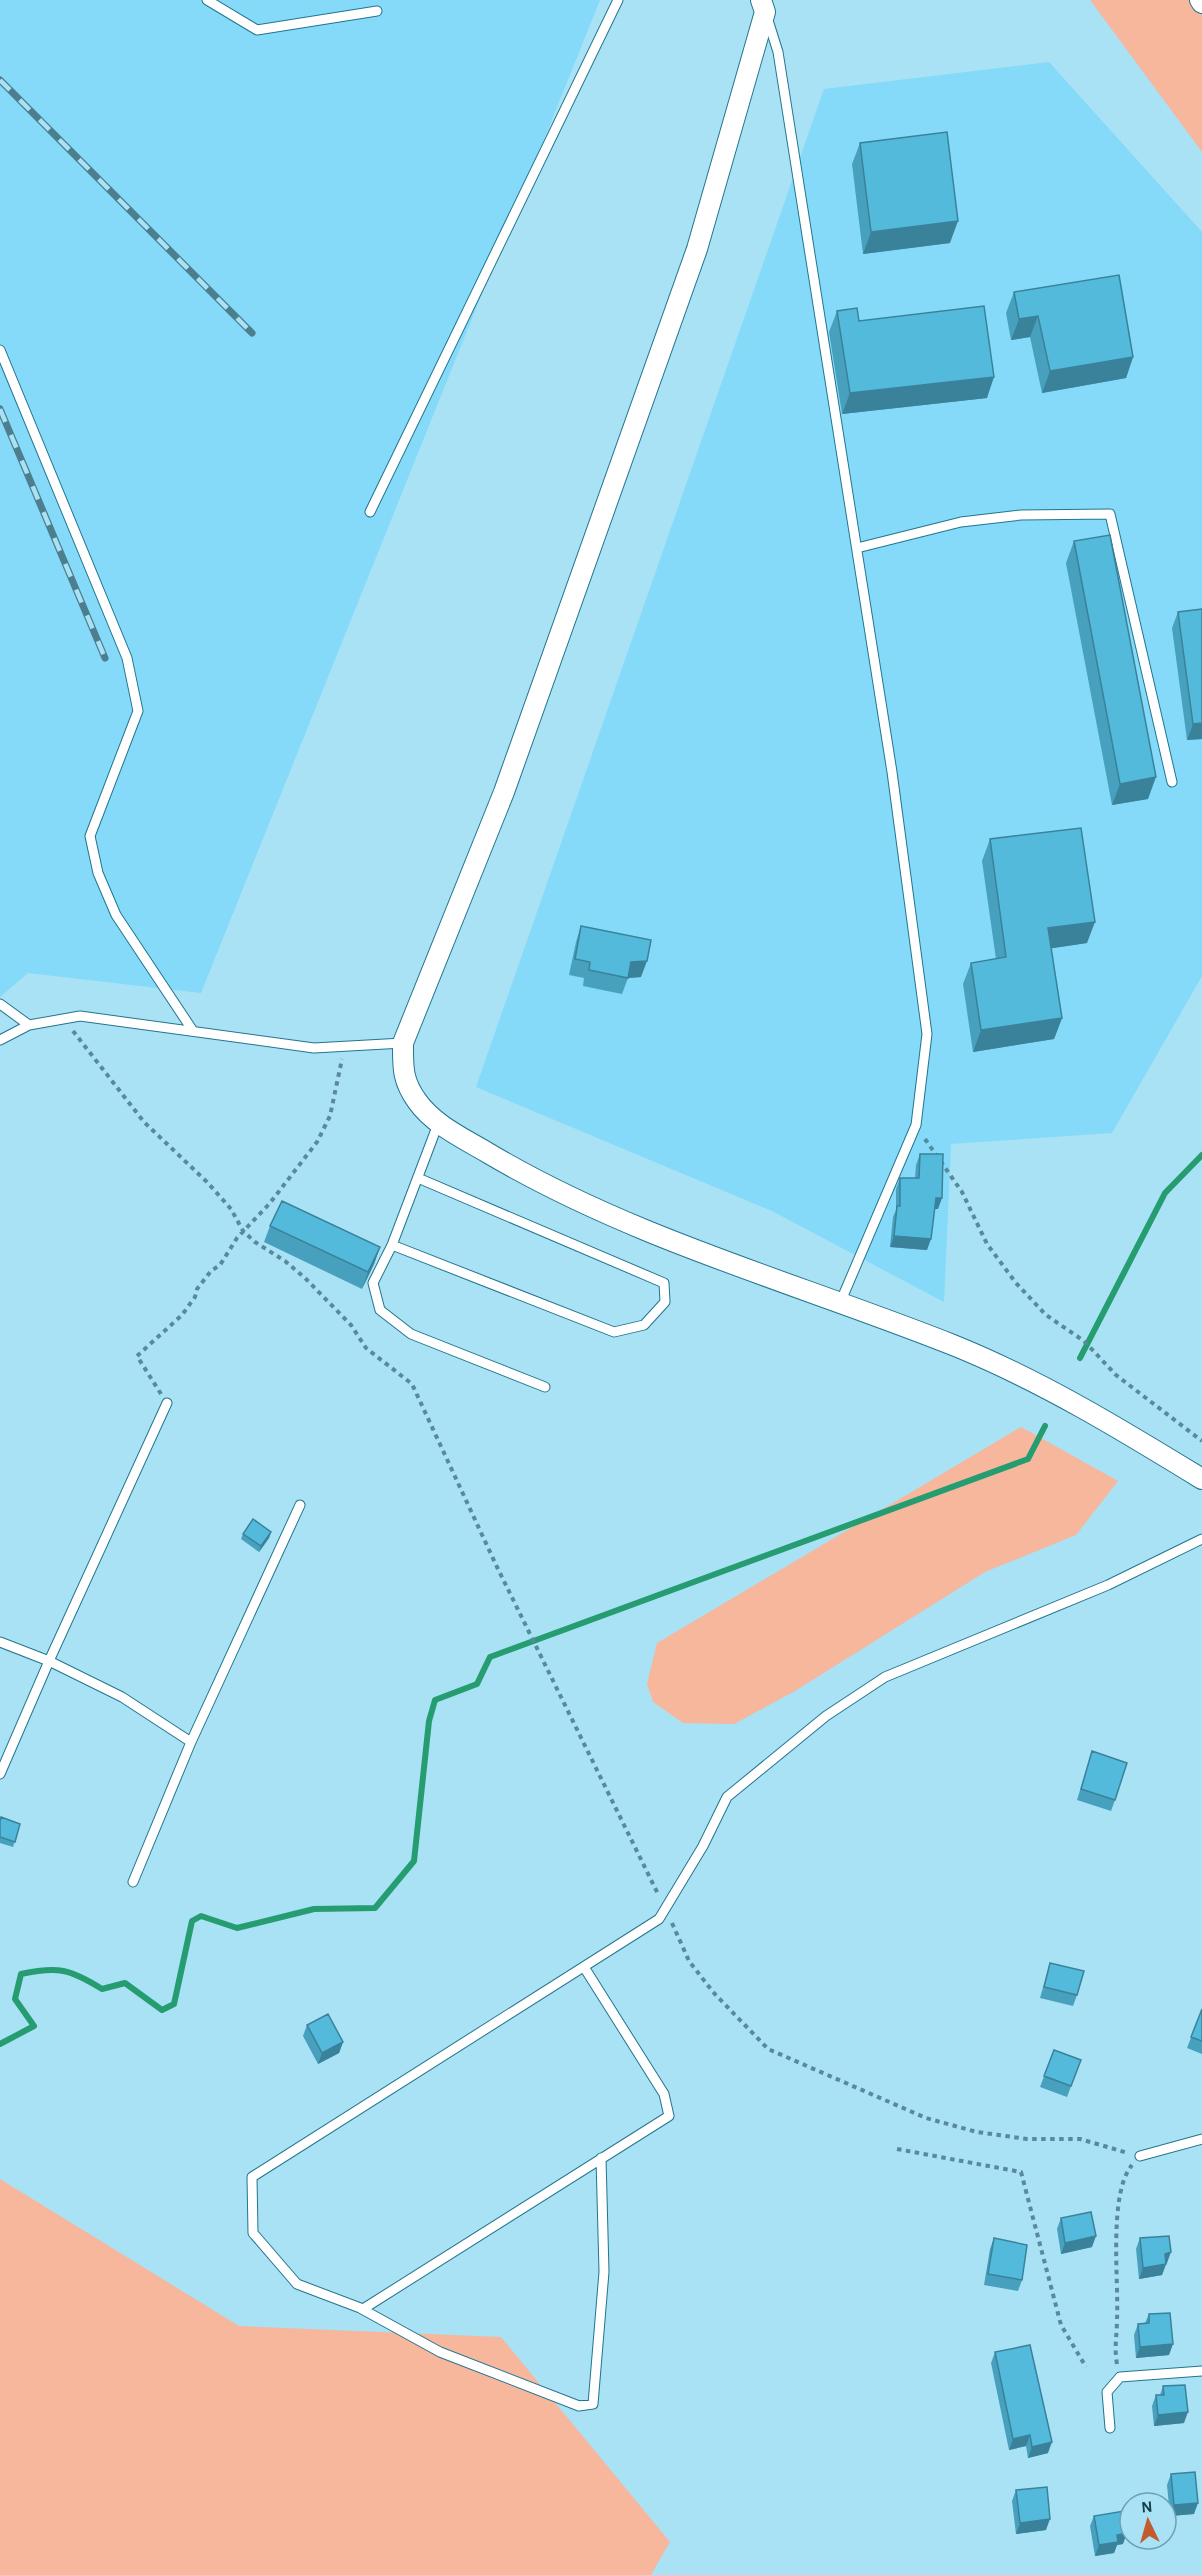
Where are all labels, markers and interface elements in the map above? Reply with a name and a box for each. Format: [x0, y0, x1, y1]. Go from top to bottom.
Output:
north arrow [1118, 2491, 1178, 2551]
text: N [1141, 2499, 1153, 2516]

